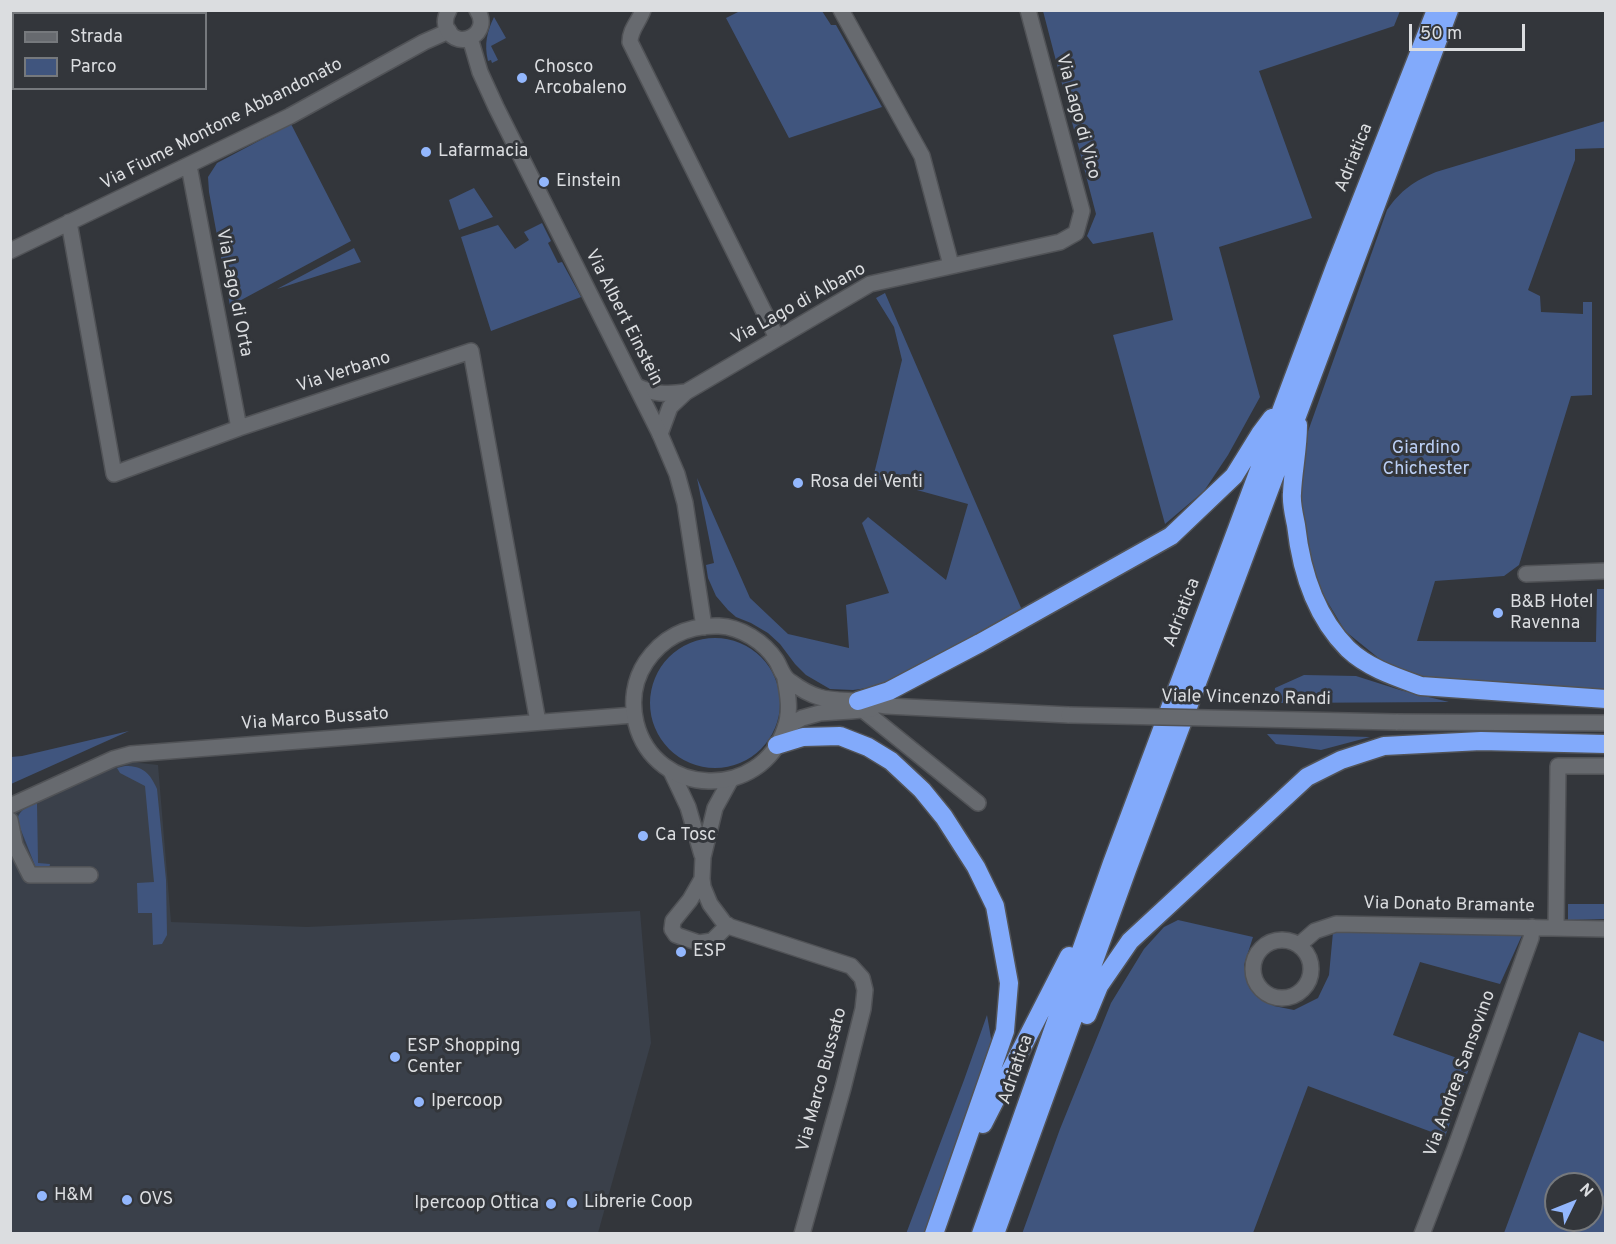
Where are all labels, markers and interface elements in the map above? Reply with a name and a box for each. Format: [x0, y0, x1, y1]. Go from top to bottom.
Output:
legend [12, 12, 207, 90]
scale bar [1412, 12, 1528, 50]
text: 50 m [1420, 23, 1462, 46]
text: Strada [70, 26, 123, 49]
street label: Via Lago di Vico [1050, 52, 1104, 182]
street label: Via Fiume Montone Abbandonato [97, 54, 347, 196]
text: Parco [70, 56, 116, 79]
place label: Chosco Arcobaleno [534, 57, 627, 100]
marker: Chosco Arcobaleno [515, 71, 529, 85]
street label: Adriatica [1331, 121, 1379, 195]
place label: Lafarmacia [438, 141, 528, 163]
marker: Lafarmacia [419, 145, 433, 159]
place label: Einstein [556, 171, 621, 193]
marker: Einstein [537, 175, 551, 189]
street label: Via Lago di Orta [210, 227, 256, 359]
street label: Via Albert Einstein [579, 246, 667, 390]
street label: Via Lago di Albano [728, 259, 870, 351]
street label: Via Verbano [294, 348, 394, 398]
park label: Giardino Chichester [1382, 438, 1470, 480]
place label: Rosa dei Venti [810, 472, 923, 494]
marker: Rosa dei Venti [791, 476, 805, 490]
street label: Adriatica [1160, 575, 1206, 651]
place label: B&B Hotel Ravenna [1510, 592, 1594, 634]
marker: B&B Hotel Ravenna [1491, 606, 1505, 620]
street label: Viale Vincenzo Randi [1161, 687, 1331, 711]
street label: Via Marco Bussato [240, 704, 390, 736]
place label: Ca Tosc [655, 825, 716, 847]
marker: Ca Tosc [636, 829, 650, 843]
street label: Via Donato Bramante [1363, 894, 1535, 918]
place label: ESP [693, 941, 726, 963]
marker: ESP [674, 945, 688, 959]
street label: Via Andrea Sansovino [1421, 988, 1501, 1160]
street label: Via Marco Bussato [793, 1006, 853, 1154]
street label: Adriatica [995, 1032, 1039, 1108]
place label: ESP Shopping Center [407, 1036, 520, 1078]
marker: ESP Shopping Center [388, 1050, 402, 1064]
place label: Ipercoop [431, 1091, 503, 1113]
marker: Ipercoop [412, 1095, 426, 1109]
north arrow [1544, 1172, 1604, 1232]
text: N [1574, 1180, 1597, 1202]
place label: H&M [54, 1185, 93, 1207]
marker: H&M [35, 1189, 49, 1203]
place label: OVS [139, 1189, 173, 1211]
place label: Librerie Coop [584, 1192, 693, 1214]
marker: OVS [120, 1193, 134, 1207]
place label: Ipercoop Ottica [414, 1193, 539, 1215]
marker: Librerie Coop [565, 1196, 579, 1210]
marker: Ipercoop Ottica [544, 1197, 558, 1211]

